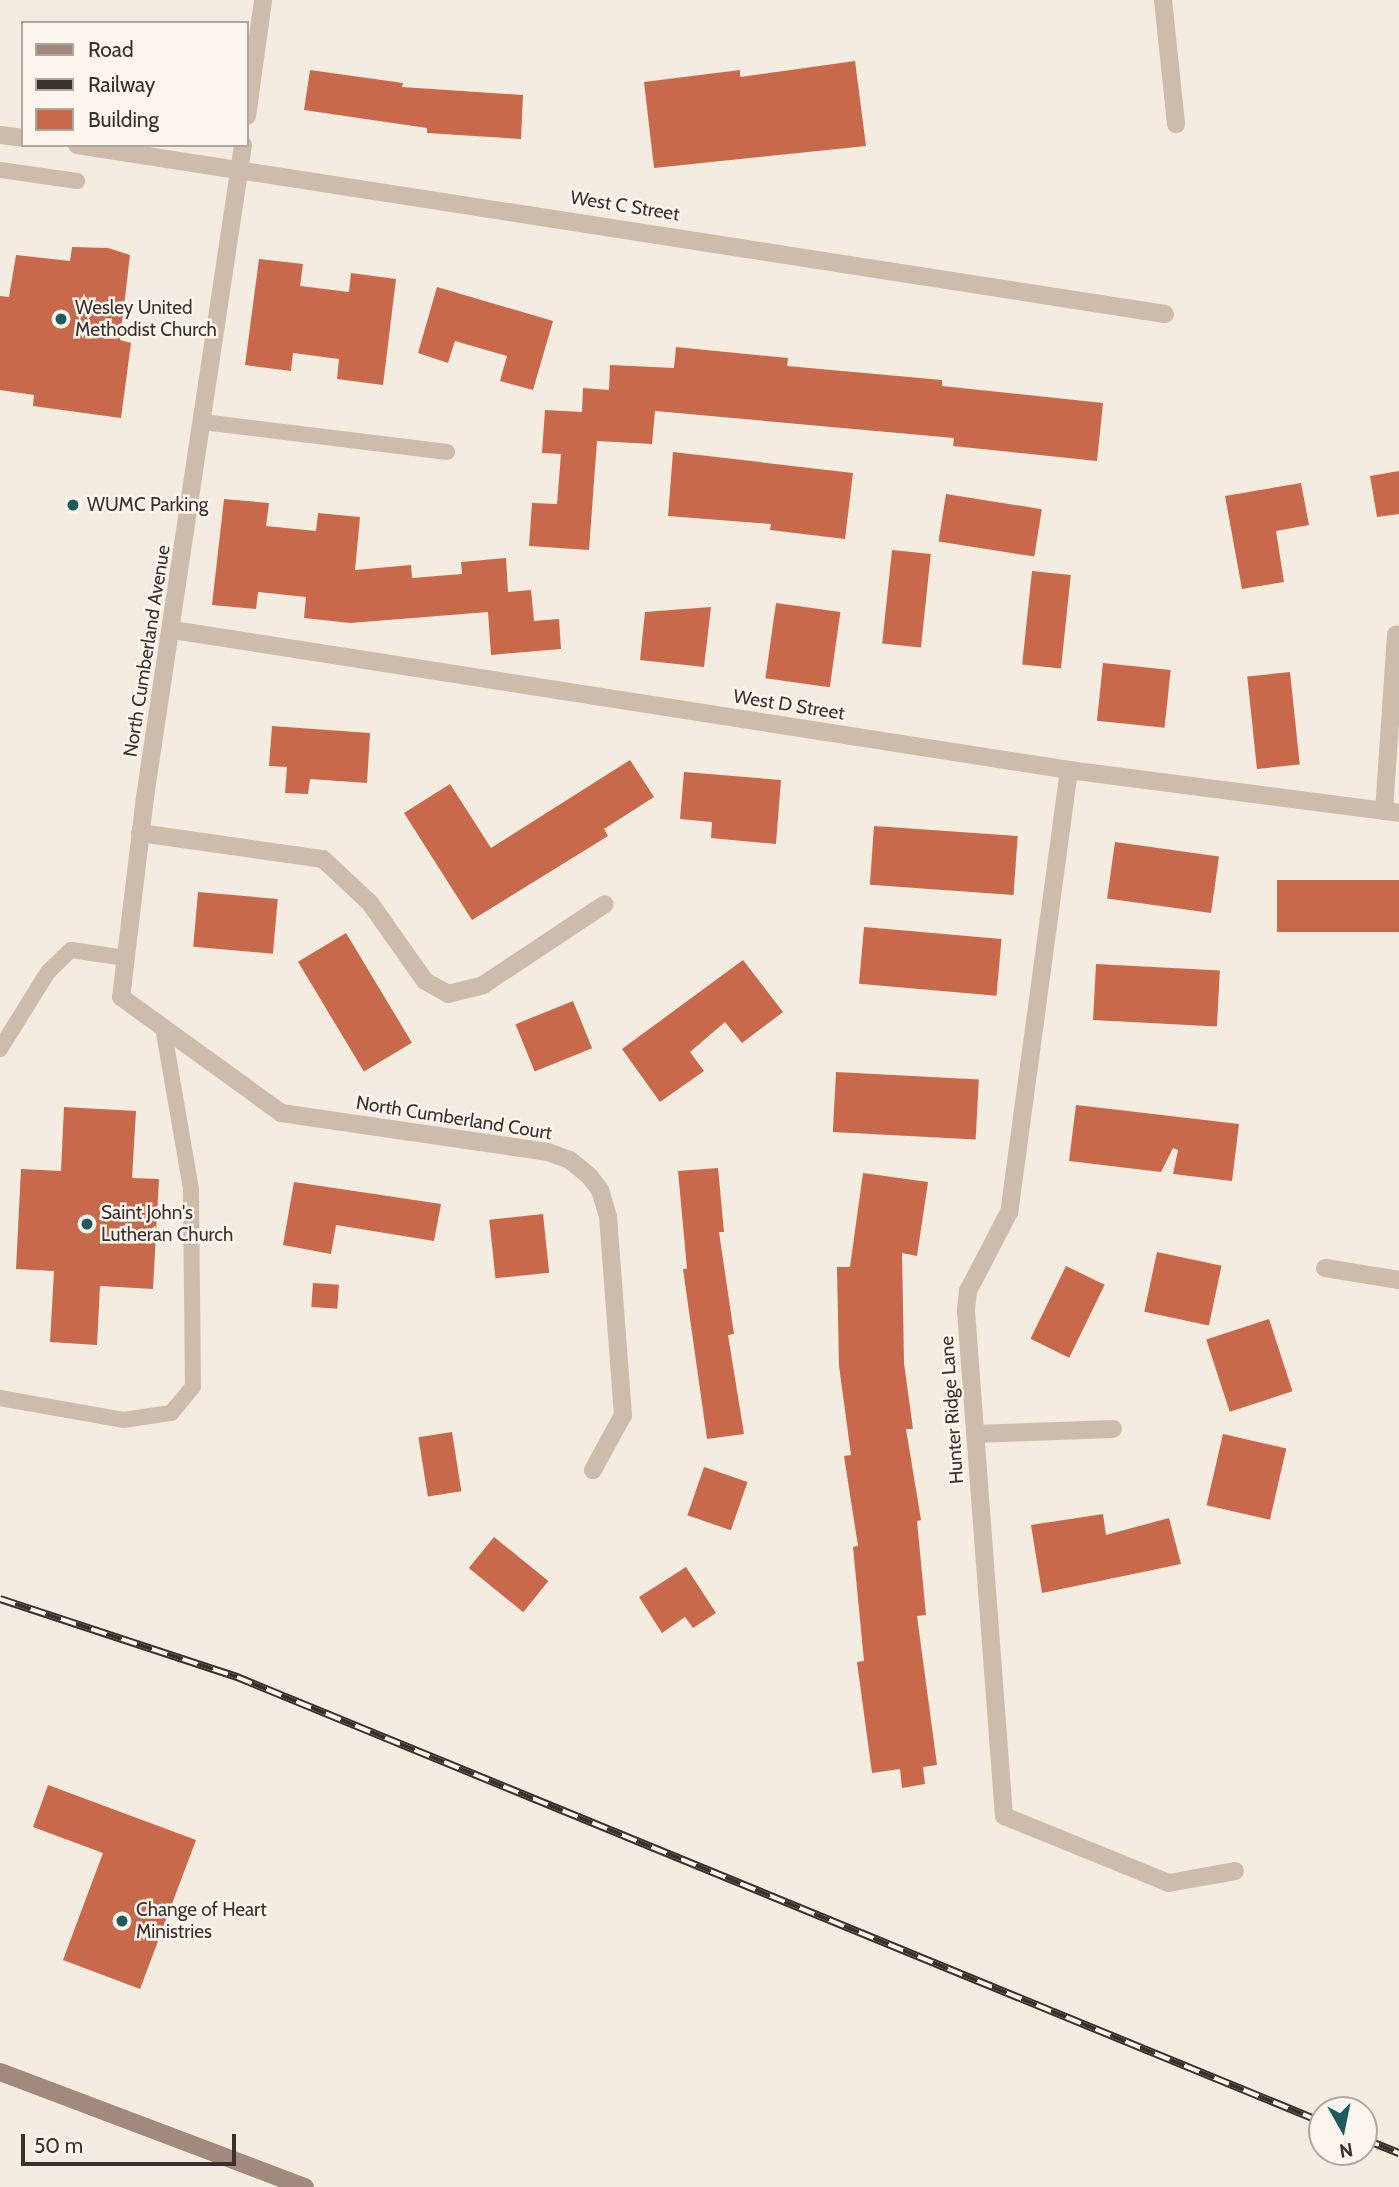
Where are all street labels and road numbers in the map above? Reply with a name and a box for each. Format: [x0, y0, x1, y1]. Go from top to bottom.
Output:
street label: West C Street [569, 186, 681, 226]
street label: North Cumberland Avenue [119, 543, 175, 759]
street label: West D Street [732, 685, 846, 725]
street label: North Cumberland Court [354, 1091, 554, 1145]
street label: Hunter Ridge Lane [935, 1335, 969, 1485]

